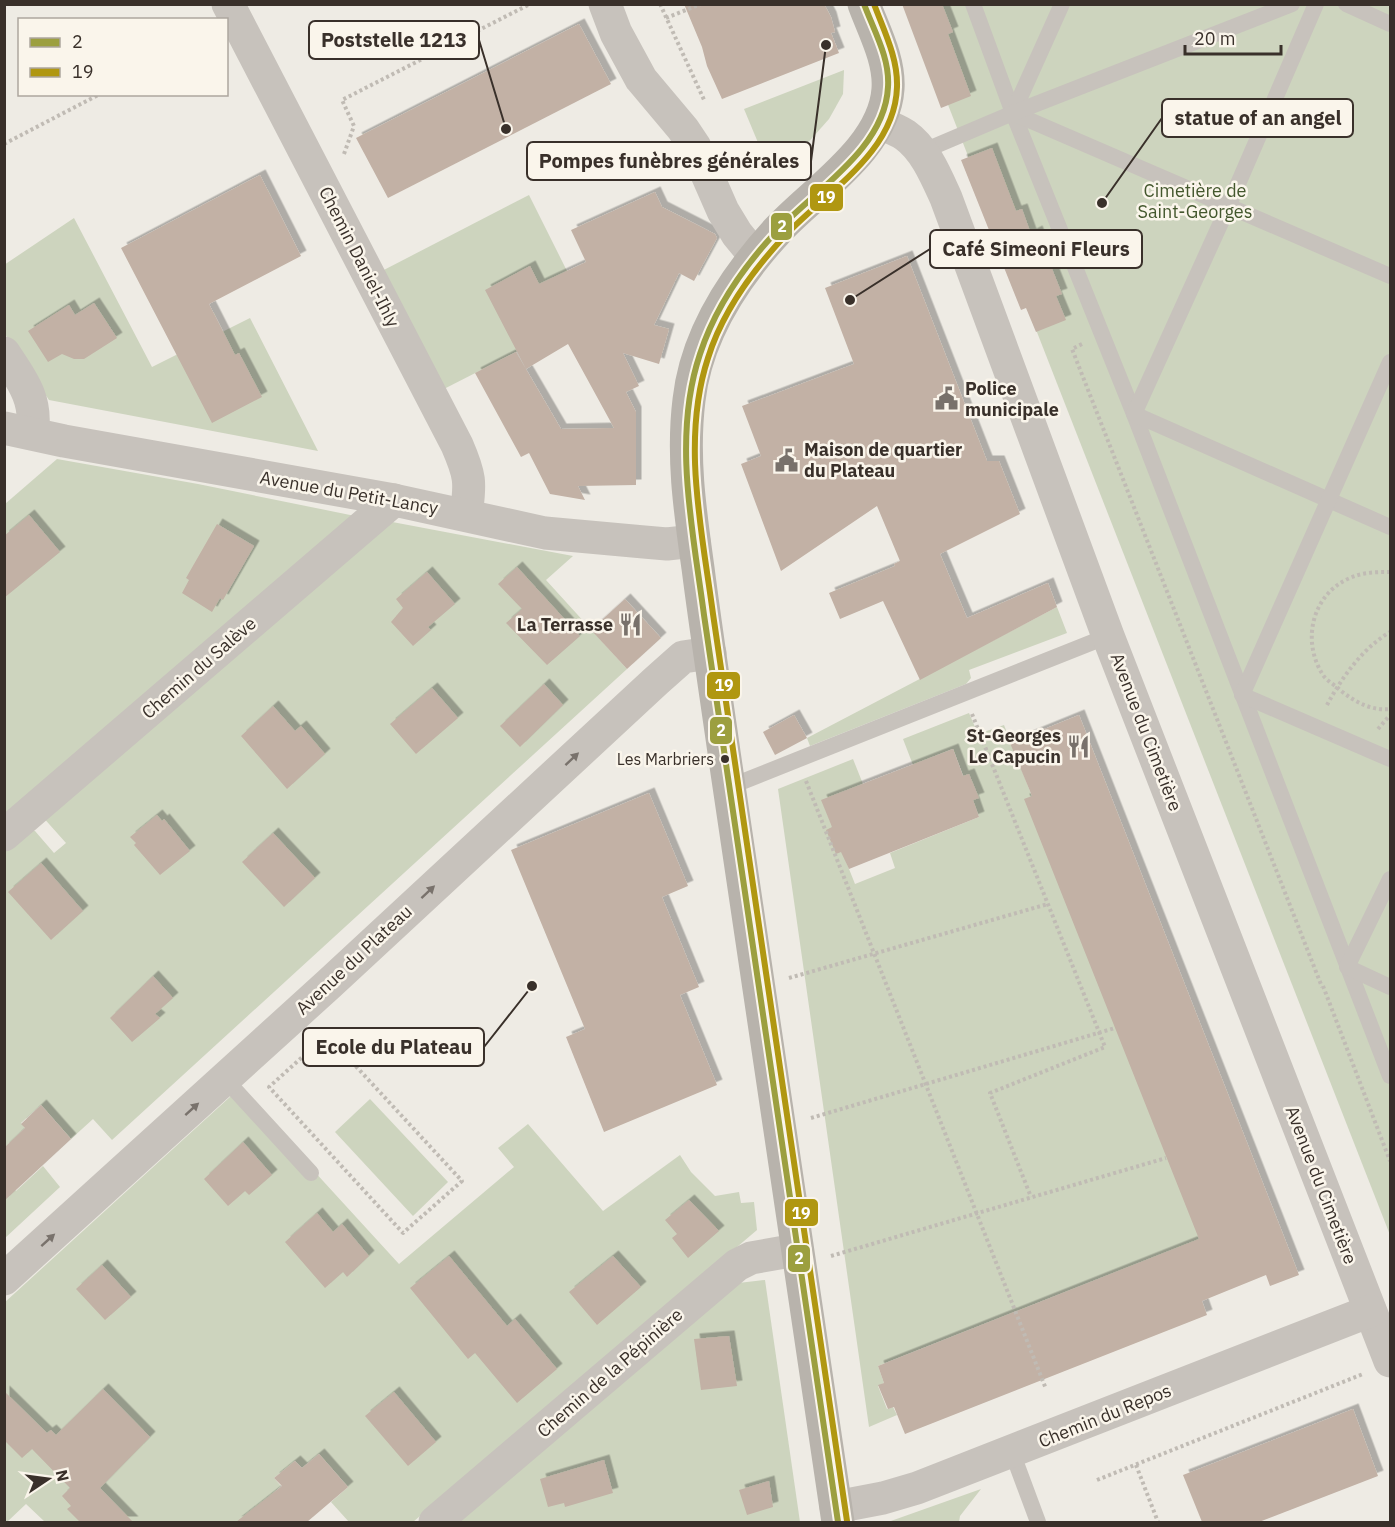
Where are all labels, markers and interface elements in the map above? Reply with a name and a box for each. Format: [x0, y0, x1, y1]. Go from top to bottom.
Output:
legend [18, 18, 228, 96]
scale bar [1185, 18, 1281, 56]
callout: Poststelle 1213 [309, 21, 479, 59]
text: Poststelle 1213 [321, 26, 467, 53]
text: 20 m [1194, 27, 1236, 50]
text: 2 [72, 30, 83, 53]
text: 19 [72, 60, 94, 83]
callout: statue of an angel [1162, 99, 1353, 137]
text: statue of an angel [1174, 104, 1342, 131]
callout: Pompes funèbres générales [527, 142, 811, 180]
text: Pompes funèbres générales [539, 147, 799, 174]
park label: Cimetière de Saint-Georges [1138, 179, 1252, 223]
street label: Chemin Daniel-Ihly [314, 183, 405, 331]
line badge: 19 [809, 183, 844, 212]
text: 19 [816, 187, 836, 207]
line badge: 2 [770, 212, 793, 241]
text: 2 [777, 216, 787, 236]
callout: Café Simeoni Fleurs [930, 230, 1142, 268]
text: Café Simeoni Fleurs [942, 235, 1130, 262]
place label: Police municipale [965, 377, 1059, 421]
public building icon: Police municipale [934, 386, 960, 412]
place label: Maison de quartier du Plateau [804, 438, 962, 482]
public building icon: Maison de quartier du Plateau [773, 447, 799, 473]
street label: Avenue du Petit-Lancy [258, 466, 440, 520]
street label: Chemin du Salève [137, 612, 261, 724]
restaurant icon: La Terrasse [618, 612, 644, 638]
place label: La Terrasse [517, 613, 613, 636]
street label: Avenue du Cimetière [1106, 649, 1187, 814]
line badge: 19 [706, 671, 741, 700]
text: 19 [714, 675, 734, 695]
line badge: 2 [709, 716, 733, 745]
text: 2 [716, 720, 726, 740]
place label: St-Georges Le Capucin [966, 724, 1061, 768]
restaurant icon: St-Georges Le Capucin [1066, 733, 1092, 759]
place label: Les Marbriers [617, 749, 714, 769]
one-way arrow [564, 752, 579, 766]
marker: Les Marbriers [719, 753, 731, 765]
one-way arrow [421, 885, 435, 899]
street label: Avenue du Plateau [291, 900, 417, 1019]
callout: Ecole du Plateau [303, 1028, 484, 1066]
text: Ecole du Plateau [316, 1033, 472, 1060]
street label: Avenue du Cimetière [1281, 1102, 1362, 1267]
one-way arrow [184, 1103, 199, 1116]
line badge: 19 [784, 1198, 819, 1227]
text: 19 [791, 1203, 811, 1223]
one-way arrow [40, 1234, 55, 1247]
line badge: 2 [787, 1244, 811, 1273]
text: 2 [794, 1248, 804, 1268]
street label: Chemin de la Pépinière [532, 1303, 687, 1442]
street label: Chemin du Repos [1035, 1378, 1175, 1453]
north arrow [18, 1449, 78, 1509]
text: N [52, 1468, 74, 1484]

